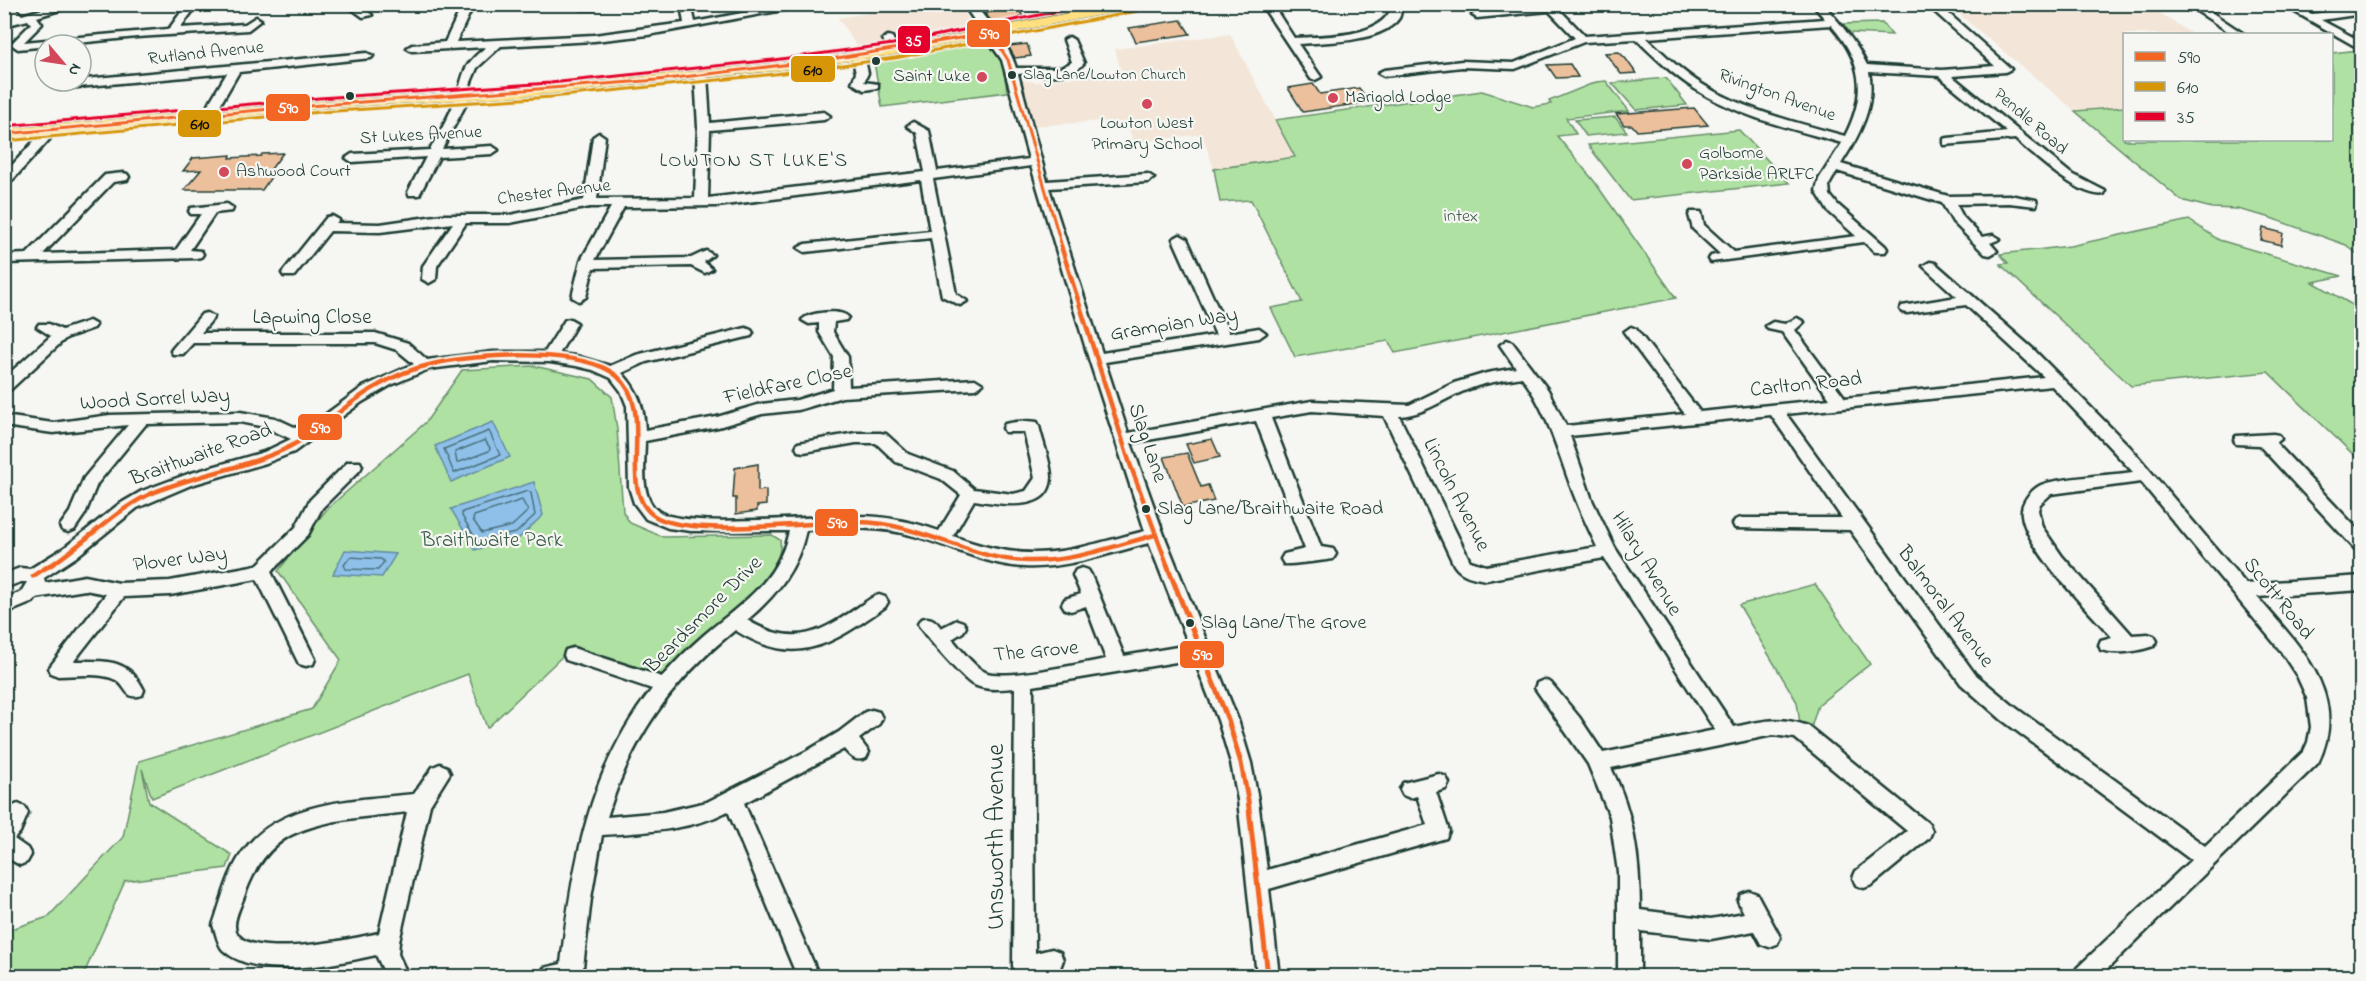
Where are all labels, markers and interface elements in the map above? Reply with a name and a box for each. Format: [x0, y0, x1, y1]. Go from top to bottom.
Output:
line badge: 590 [966, 19, 1011, 48]
text: 590 [979, 23, 1000, 47]
line badge: 35 [897, 25, 931, 54]
text: 35 [905, 30, 923, 54]
north arrow [33, 33, 93, 93]
legend [2123, 33, 2333, 141]
street label: Rutland Avenue [147, 35, 266, 73]
text: 590 [2177, 46, 2201, 72]
line badge: 610 [790, 55, 836, 83]
unlabelled marker [870, 55, 882, 67]
text: N [61, 59, 87, 80]
text: 610 [802, 59, 823, 83]
place label: Slag Lane/Lowton Church [1023, 63, 1186, 87]
street label: Rivington Avenue [1714, 63, 1840, 131]
place label: Saint Luke [893, 64, 971, 90]
marker: Slag Lane/Lowton Church [1006, 69, 1018, 81]
marker: Saint Luke [975, 70, 989, 84]
text: 610 [2177, 76, 2199, 102]
street label: Pendle Road [1987, 82, 2073, 162]
place label: Marigold Lodge [1345, 85, 1452, 112]
unlabelled marker [344, 90, 356, 102]
marker: Marigold Lodge [1326, 91, 1340, 105]
line badge: 590 [265, 93, 311, 122]
text: 590 [278, 97, 299, 121]
marker: Lowton West Primary School [1140, 97, 1154, 111]
text: 35 [2177, 106, 2195, 132]
line badge: 610 [177, 109, 222, 138]
place label: Lowton West Primary School [1091, 111, 1203, 158]
text: 610 [189, 113, 210, 137]
street label: St Lukes Avenue [359, 120, 484, 152]
place label: Golborne Parkside ARLFC [1699, 141, 1815, 188]
district label: LOWTON ST LUKE'S [659, 147, 849, 176]
marker: Golborne Parkside ARLFC [1680, 157, 1694, 171]
place label: Ashwood Court [236, 159, 351, 185]
marker: Ashwood Court [217, 165, 231, 179]
street label: Chester Avenue [496, 173, 613, 213]
park label: intex [1444, 204, 1478, 230]
street label: Grampian Way [1108, 300, 1240, 352]
street label: Lapwing Close [252, 303, 372, 335]
street label: Fieldfare Close [720, 357, 855, 413]
street label: Carlton Road [1749, 364, 1864, 406]
street label: Wood Sorrel Way [79, 381, 231, 421]
street label: Slag Lane [1118, 399, 1175, 488]
line badge: 590 [297, 413, 343, 441]
street label: Braithwaite Road [125, 415, 276, 495]
text: 590 [310, 417, 331, 441]
street label: Lincoln Avenue [1415, 433, 1498, 557]
place label: Slag Lane/Braithwaite Road [1157, 495, 1383, 525]
marker: Slag Lane/Braithwaite Road [1140, 503, 1152, 515]
street label: Hilary Avenue [1601, 506, 1689, 623]
line badge: 590 [814, 508, 859, 537]
text: 590 [827, 512, 848, 536]
park label: Braithwaite Park [420, 526, 563, 556]
street label: Plover Way [131, 539, 229, 583]
street label: Balmoral Avenue [1889, 539, 2001, 675]
street label: Beardsmore Drive [637, 549, 770, 682]
street label: Scott Road [2235, 551, 2321, 647]
place label: Slag Lane/The Grove [1201, 609, 1367, 639]
marker: Slag Lane/The Grove [1184, 617, 1196, 629]
street label: The Grove [992, 633, 1080, 671]
line badge: 590 [1179, 640, 1225, 669]
text: 590 [1192, 644, 1213, 668]
street label: Unsworth Avenue [978, 744, 1016, 930]

